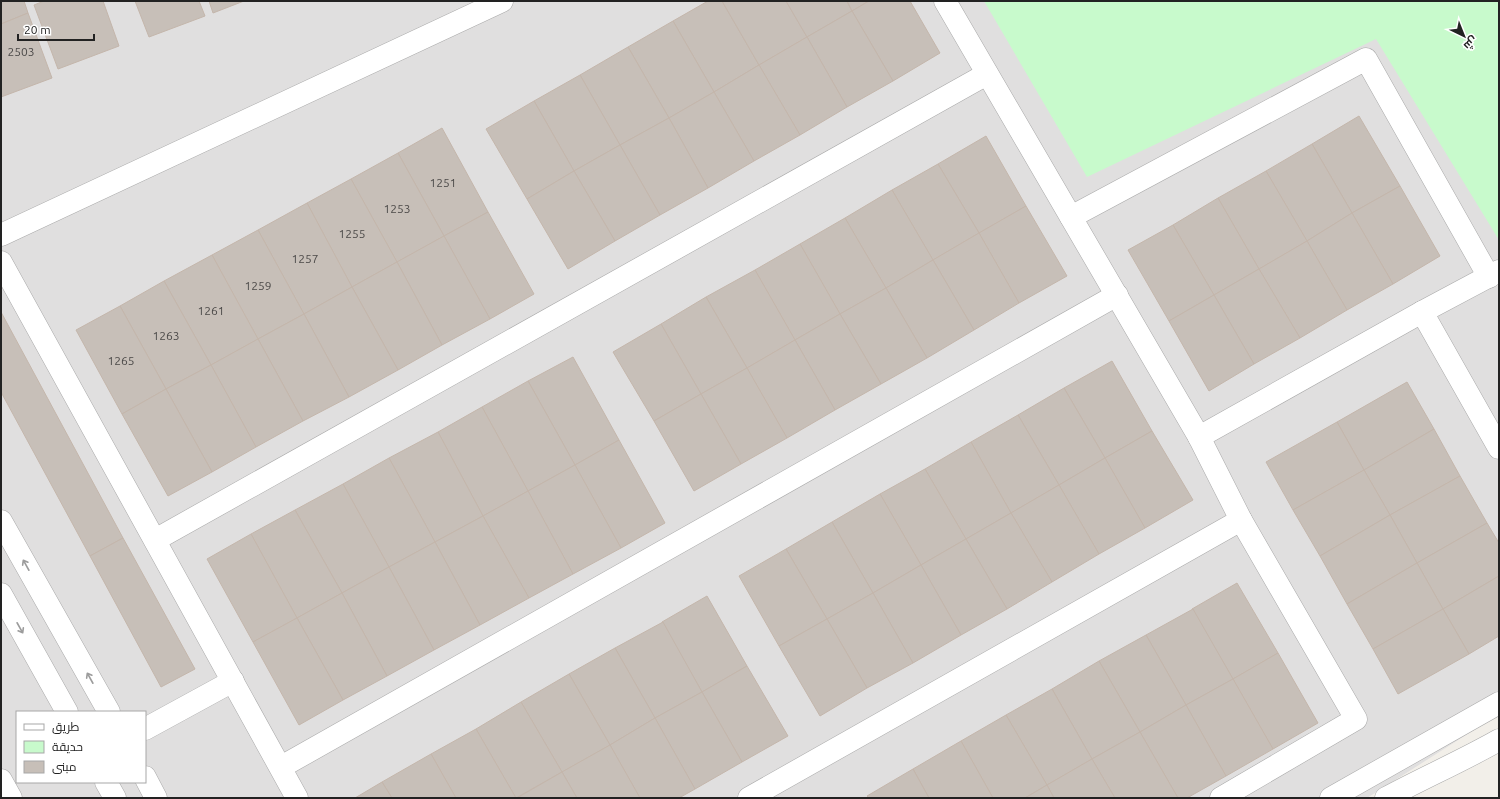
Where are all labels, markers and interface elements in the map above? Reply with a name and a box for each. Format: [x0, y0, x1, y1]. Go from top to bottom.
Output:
scale bar [18, 16, 94, 42]
north arrow [1444, 16, 1484, 56]
text: 20 m [24, 23, 51, 36]
text: ش [1461, 33, 1480, 53]
house number: 2503 [7, 45, 35, 58]
house number: 1251 [429, 176, 457, 189]
house number: 1253 [383, 202, 411, 215]
house number: 1255 [338, 227, 366, 240]
house number: 1257 [291, 252, 319, 265]
house number: 1259 [244, 279, 272, 292]
house number: 1261 [197, 304, 225, 317]
house number: 1263 [152, 329, 180, 342]
house number: 1265 [107, 354, 135, 367]
one-way arrow [21, 559, 29, 571]
one-way arrow [17, 622, 24, 634]
one-way arrow [85, 672, 93, 684]
legend [16, 711, 146, 783]
text: طريق [52, 720, 80, 734]
text: حديقة [52, 740, 83, 754]
text: مبنى [52, 760, 77, 774]

